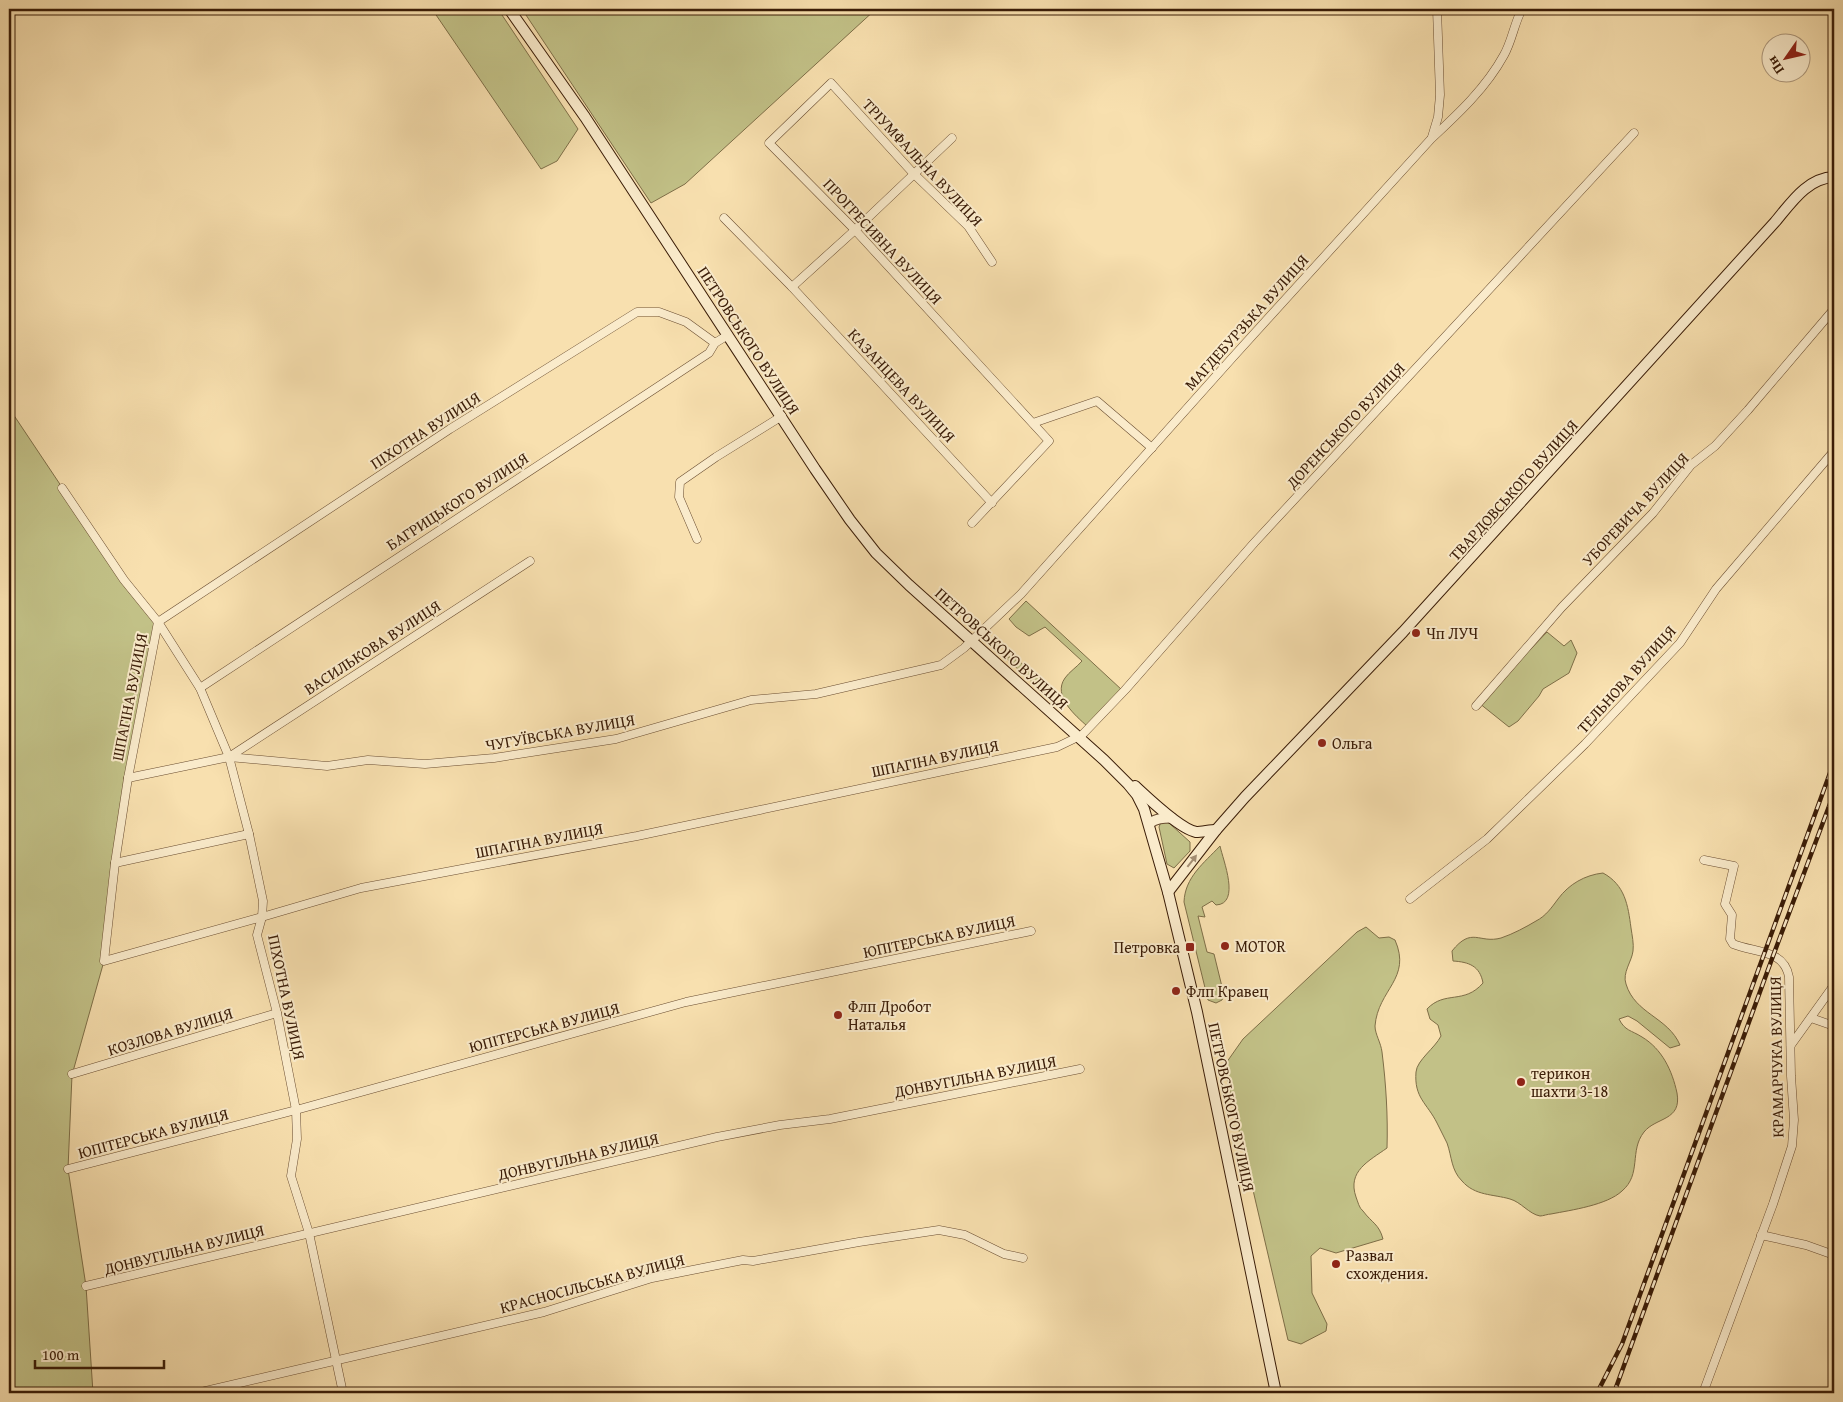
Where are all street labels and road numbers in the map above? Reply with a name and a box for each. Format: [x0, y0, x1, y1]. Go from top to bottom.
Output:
street label: ТРІУМФАЛЬНА ВУЛИЦЯ [857, 93, 989, 232]
street label: ПРОГРЕСИВНА ВУЛИЦЯ [818, 172, 948, 310]
street label: МАГДЕБУРЗЬКА ВУЛИЦЯ [1178, 248, 1314, 395]
street label: ПЕТРОВСЬКОГО ВУЛИЦЯ [692, 261, 806, 419]
street label: КАЗАНЦЕВА ВУЛИЦЯ [843, 323, 962, 448]
street label: ДОРЕНСЬКОГО ВУЛИЦЯ [1279, 356, 1410, 494]
street label: ПІХОТНА ВУЛИЦЯ [365, 385, 485, 475]
street label: ТВАРДОВСЬКОГО ВУЛИЦЯ [1443, 414, 1584, 566]
street label: БАГРИЦЬКОГО ВУЛИЦЯ [381, 446, 533, 556]
street label: УБОРЕВИЧА ВУЛИЦЯ [1576, 446, 1695, 571]
street label: ПЕТРОВСЬКОГО ВУЛИЦЯ [930, 581, 1075, 715]
street label: ВАСИЛЬКОВА ВУЛИЦЯ [299, 593, 446, 700]
street label: ТЕЛЬНОВА ВУЛИЦЯ [1571, 619, 1682, 738]
street label: ШПАГІНА ВУЛИЦЯ [105, 631, 153, 763]
street label: ЧУГУЇВСЬКА ВУЛИЦЯ [483, 707, 637, 757]
street label: ШПАГІНА ВУЛИЦЯ [869, 733, 1001, 783]
street label: ШПАГІНА ВУЛИЦЯ [473, 816, 605, 864]
street label: ЮПІТЕРСЬКА ВУЛИЦЯ [861, 908, 1018, 964]
street label: ПІХОТНА ВУЛИЦЯ [262, 932, 312, 1062]
street label: КРАМАРЧУКА ВУЛИЦЯ [1763, 976, 1789, 1138]
street label: ЮПІТЕРСЬКА ВУЛИЦЯ [466, 995, 622, 1059]
street label: КОЗЛОВА ВУЛИЦЯ [105, 1000, 236, 1061]
street label: ПЕТРОВСЬКОГО ВУЛИЦЯ [1202, 1020, 1262, 1194]
street label: ДОНВУГІЛЬНА ВУЛИЦЯ [891, 1048, 1059, 1104]
street label: ЮПІТЕРСЬКА ВУЛИЦЯ [75, 1101, 231, 1165]
street label: ДОНВУГІЛЬНА ВУЛИЦЯ [494, 1126, 661, 1186]
street label: ДОНВУГІЛЬНА ВУЛИЦЯ [100, 1217, 267, 1281]
street label: КРАСНОСІЛЬСЬКА ВУЛИЦЯ [497, 1247, 687, 1319]

